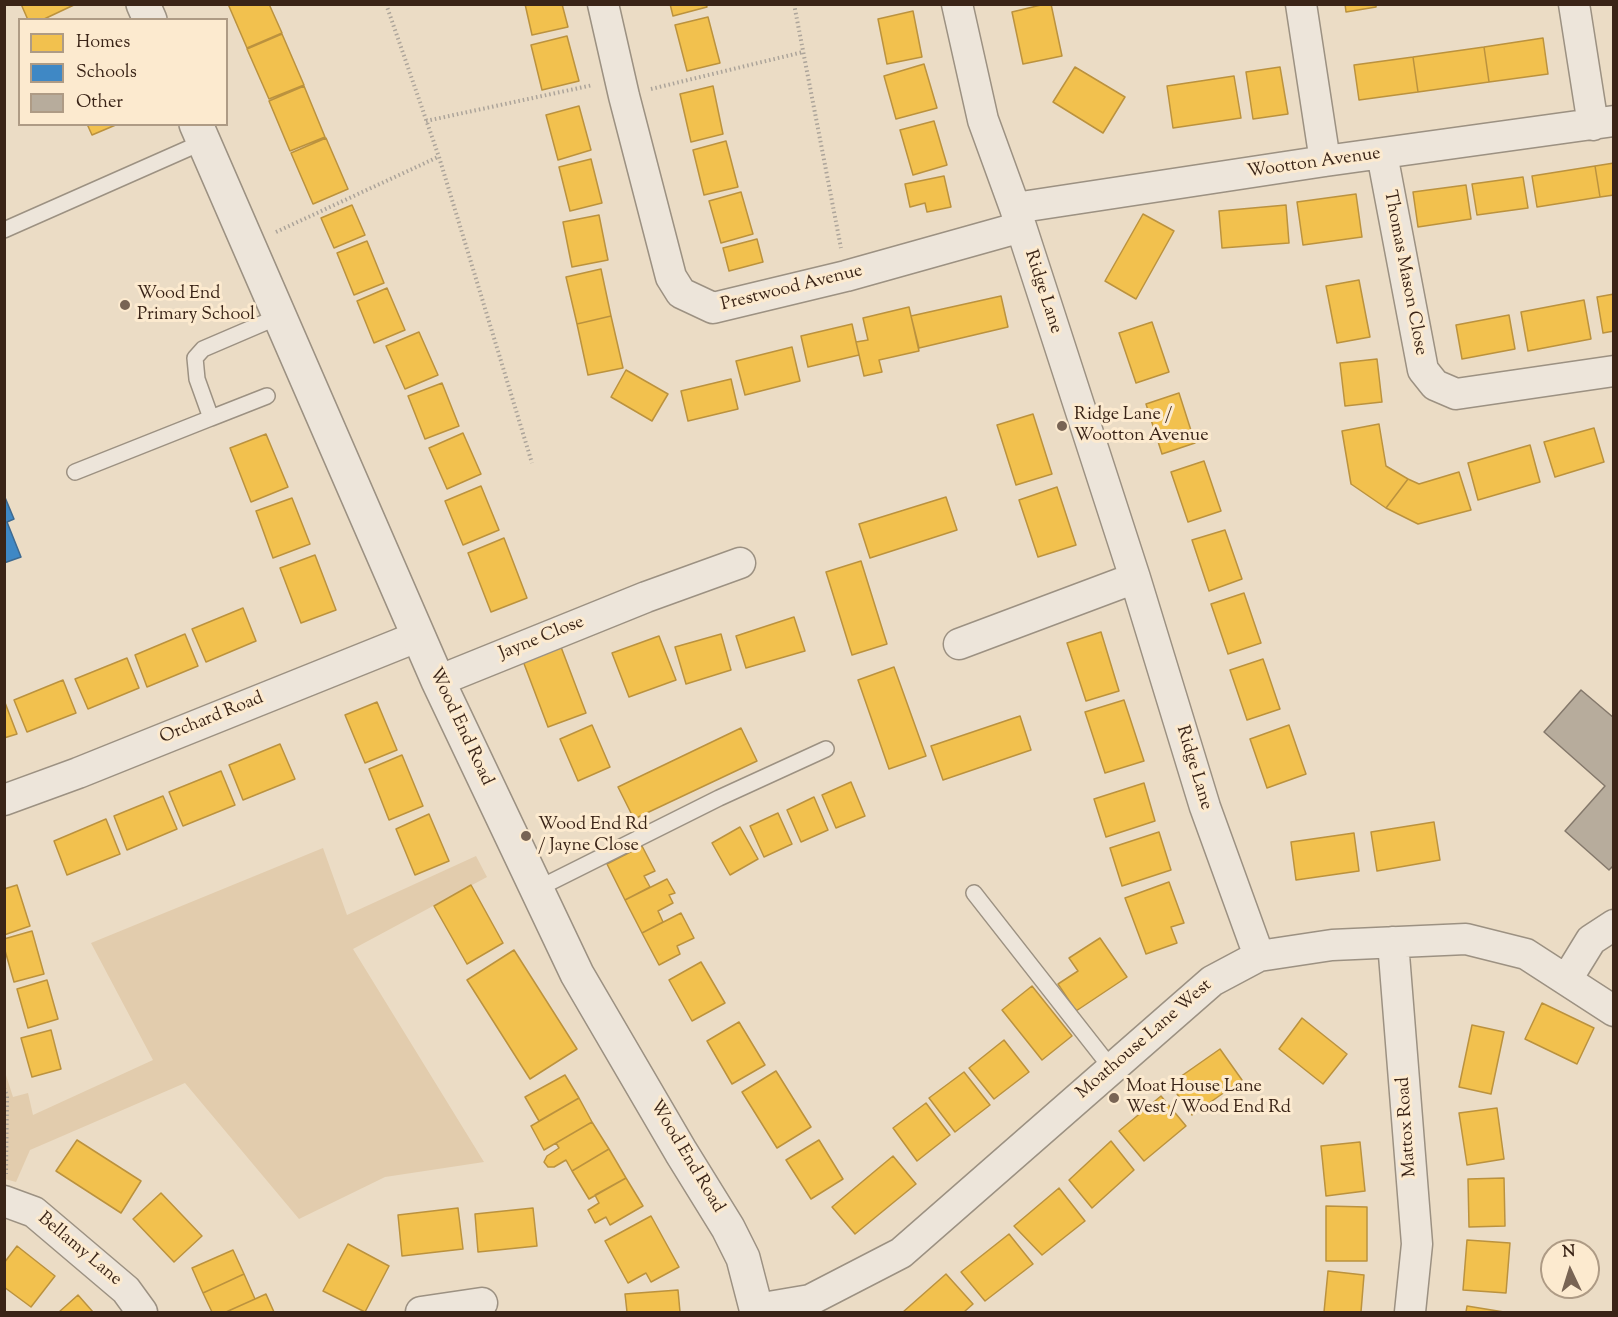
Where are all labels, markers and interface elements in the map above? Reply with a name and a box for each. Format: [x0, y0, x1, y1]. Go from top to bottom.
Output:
legend [18, 18, 228, 126]
text: Homes [76, 30, 130, 56]
text: Schools [76, 60, 137, 86]
text: Other [76, 90, 123, 116]
street label: Wootton Avenue [1246, 144, 1382, 184]
street label: Thomas Mason Close [1377, 189, 1431, 357]
street label: Ridge Lane [1018, 247, 1066, 337]
street label: Prestwood Avenue [719, 261, 865, 317]
place label: Wood End Primary School [137, 284, 255, 326]
marker: Wood End Primary School [118, 298, 132, 312]
place label: Ridge Lane / Wootton Avenue [1074, 405, 1209, 448]
marker: Ridge Lane / Wootton Avenue [1055, 419, 1069, 433]
street label: Jayne Close [496, 612, 588, 666]
street label: Wood End Road [423, 665, 497, 789]
street label: Orchard Road [157, 688, 267, 750]
street label: Ridge Lane [1170, 723, 1216, 813]
place label: Wood End Rd / Jayne Close [538, 815, 648, 858]
marker: Wood End Rd / Jayne Close [519, 829, 533, 843]
street label: Moathouse Lane West [1073, 975, 1217, 1105]
street label: Mattox Road [1394, 1076, 1422, 1178]
place label: Moat House Lane West / Wood End Rd [1126, 1077, 1291, 1120]
marker: Moat House Lane West / Wood End Rd [1107, 1091, 1121, 1105]
street label: Wood End Road [644, 1097, 728, 1217]
street label: Bellamy Lane [33, 1209, 125, 1291]
north arrow [1540, 1239, 1600, 1299]
text: N [1562, 1241, 1576, 1264]

